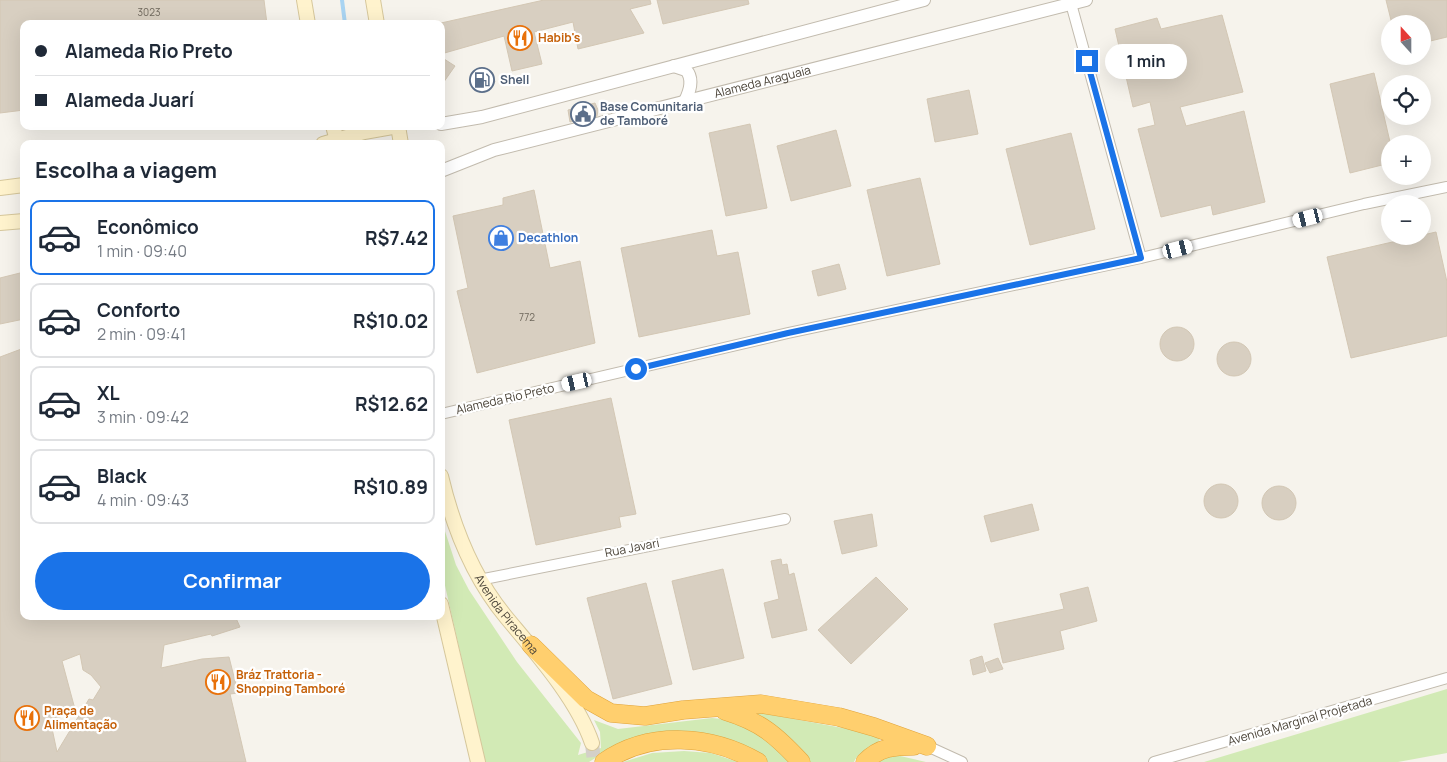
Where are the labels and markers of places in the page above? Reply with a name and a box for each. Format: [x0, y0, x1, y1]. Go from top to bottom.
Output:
restaurant icon: Habib's [507, 25, 533, 51]
place label: Habib's [538, 29, 581, 46]
fuel station icon: Shell [469, 67, 495, 93]
place label: Shell [500, 71, 529, 88]
place label: Base Comunitaria de Tamboré [600, 98, 703, 129]
public building icon: Base Comunitaria de Tamboré [570, 101, 596, 127]
shop icon: Decathlon [488, 225, 514, 251]
place label: Decathlon [518, 229, 578, 246]
place label: Bráz Trattoria - Shopping Tamboré [236, 666, 345, 697]
restaurant icon: Bráz Trattoria - Shopping Tamboré [205, 669, 231, 695]
place label: Praça de Alimentação [44, 702, 117, 733]
restaurant icon: Praça de Alimentação [14, 705, 40, 731]

